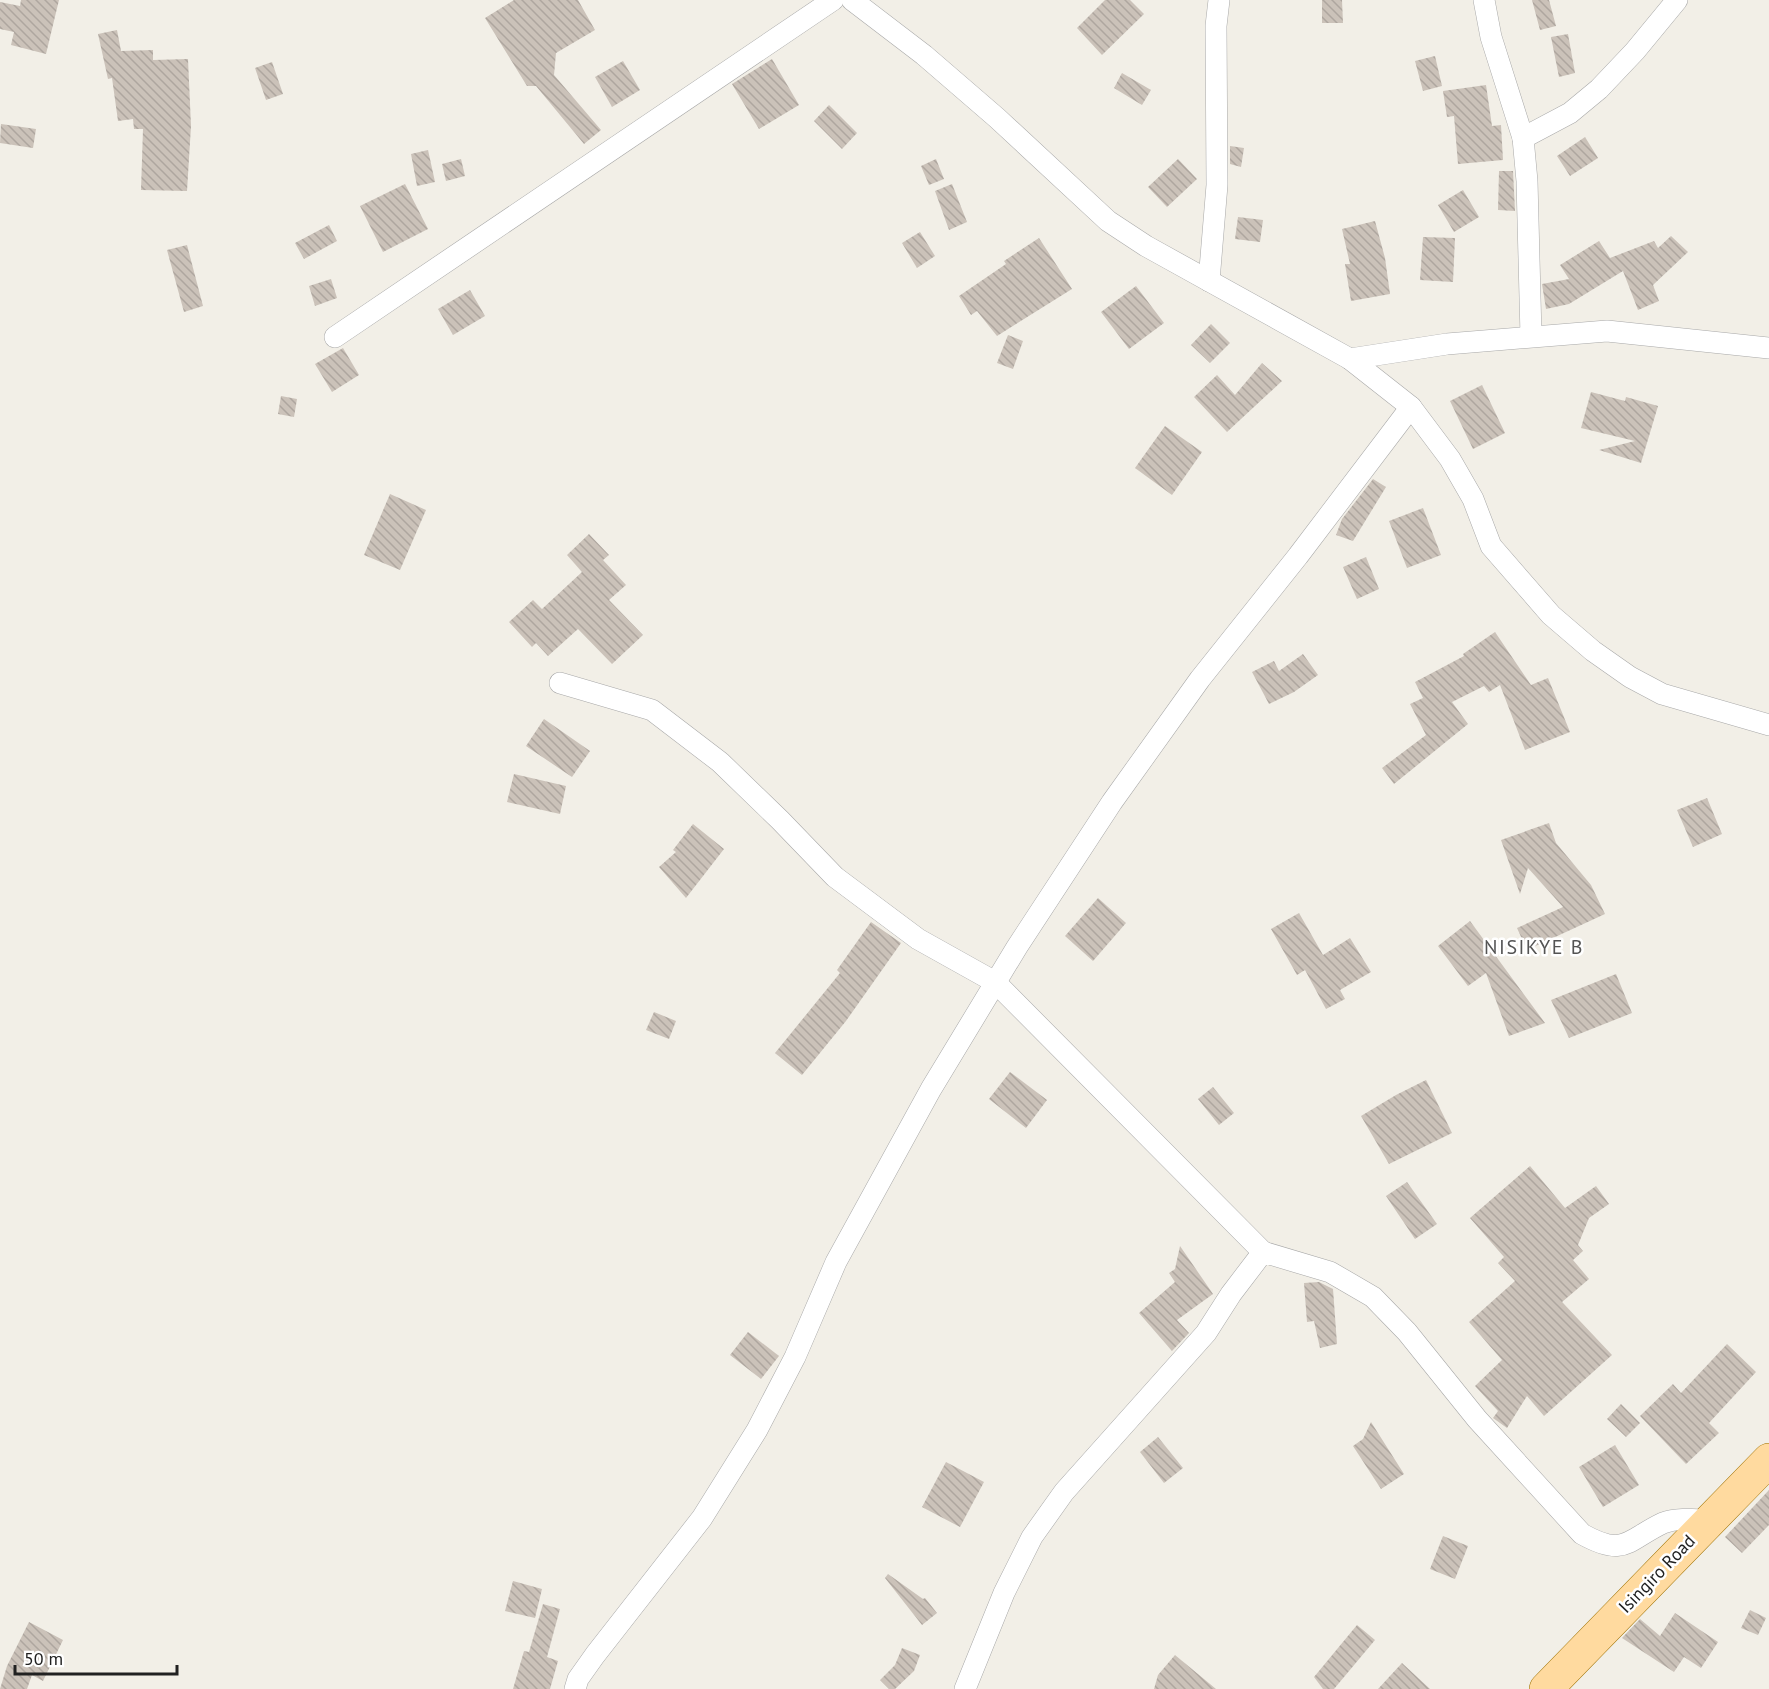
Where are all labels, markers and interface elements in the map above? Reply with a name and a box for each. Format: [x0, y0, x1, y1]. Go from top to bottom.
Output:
district label: NISIKYE B [1484, 934, 1584, 960]
street label: Isingiro Road [1613, 1529, 1700, 1618]
scale bar [15, 1638, 177, 1676]
text: 50 m [24, 1647, 63, 1670]

